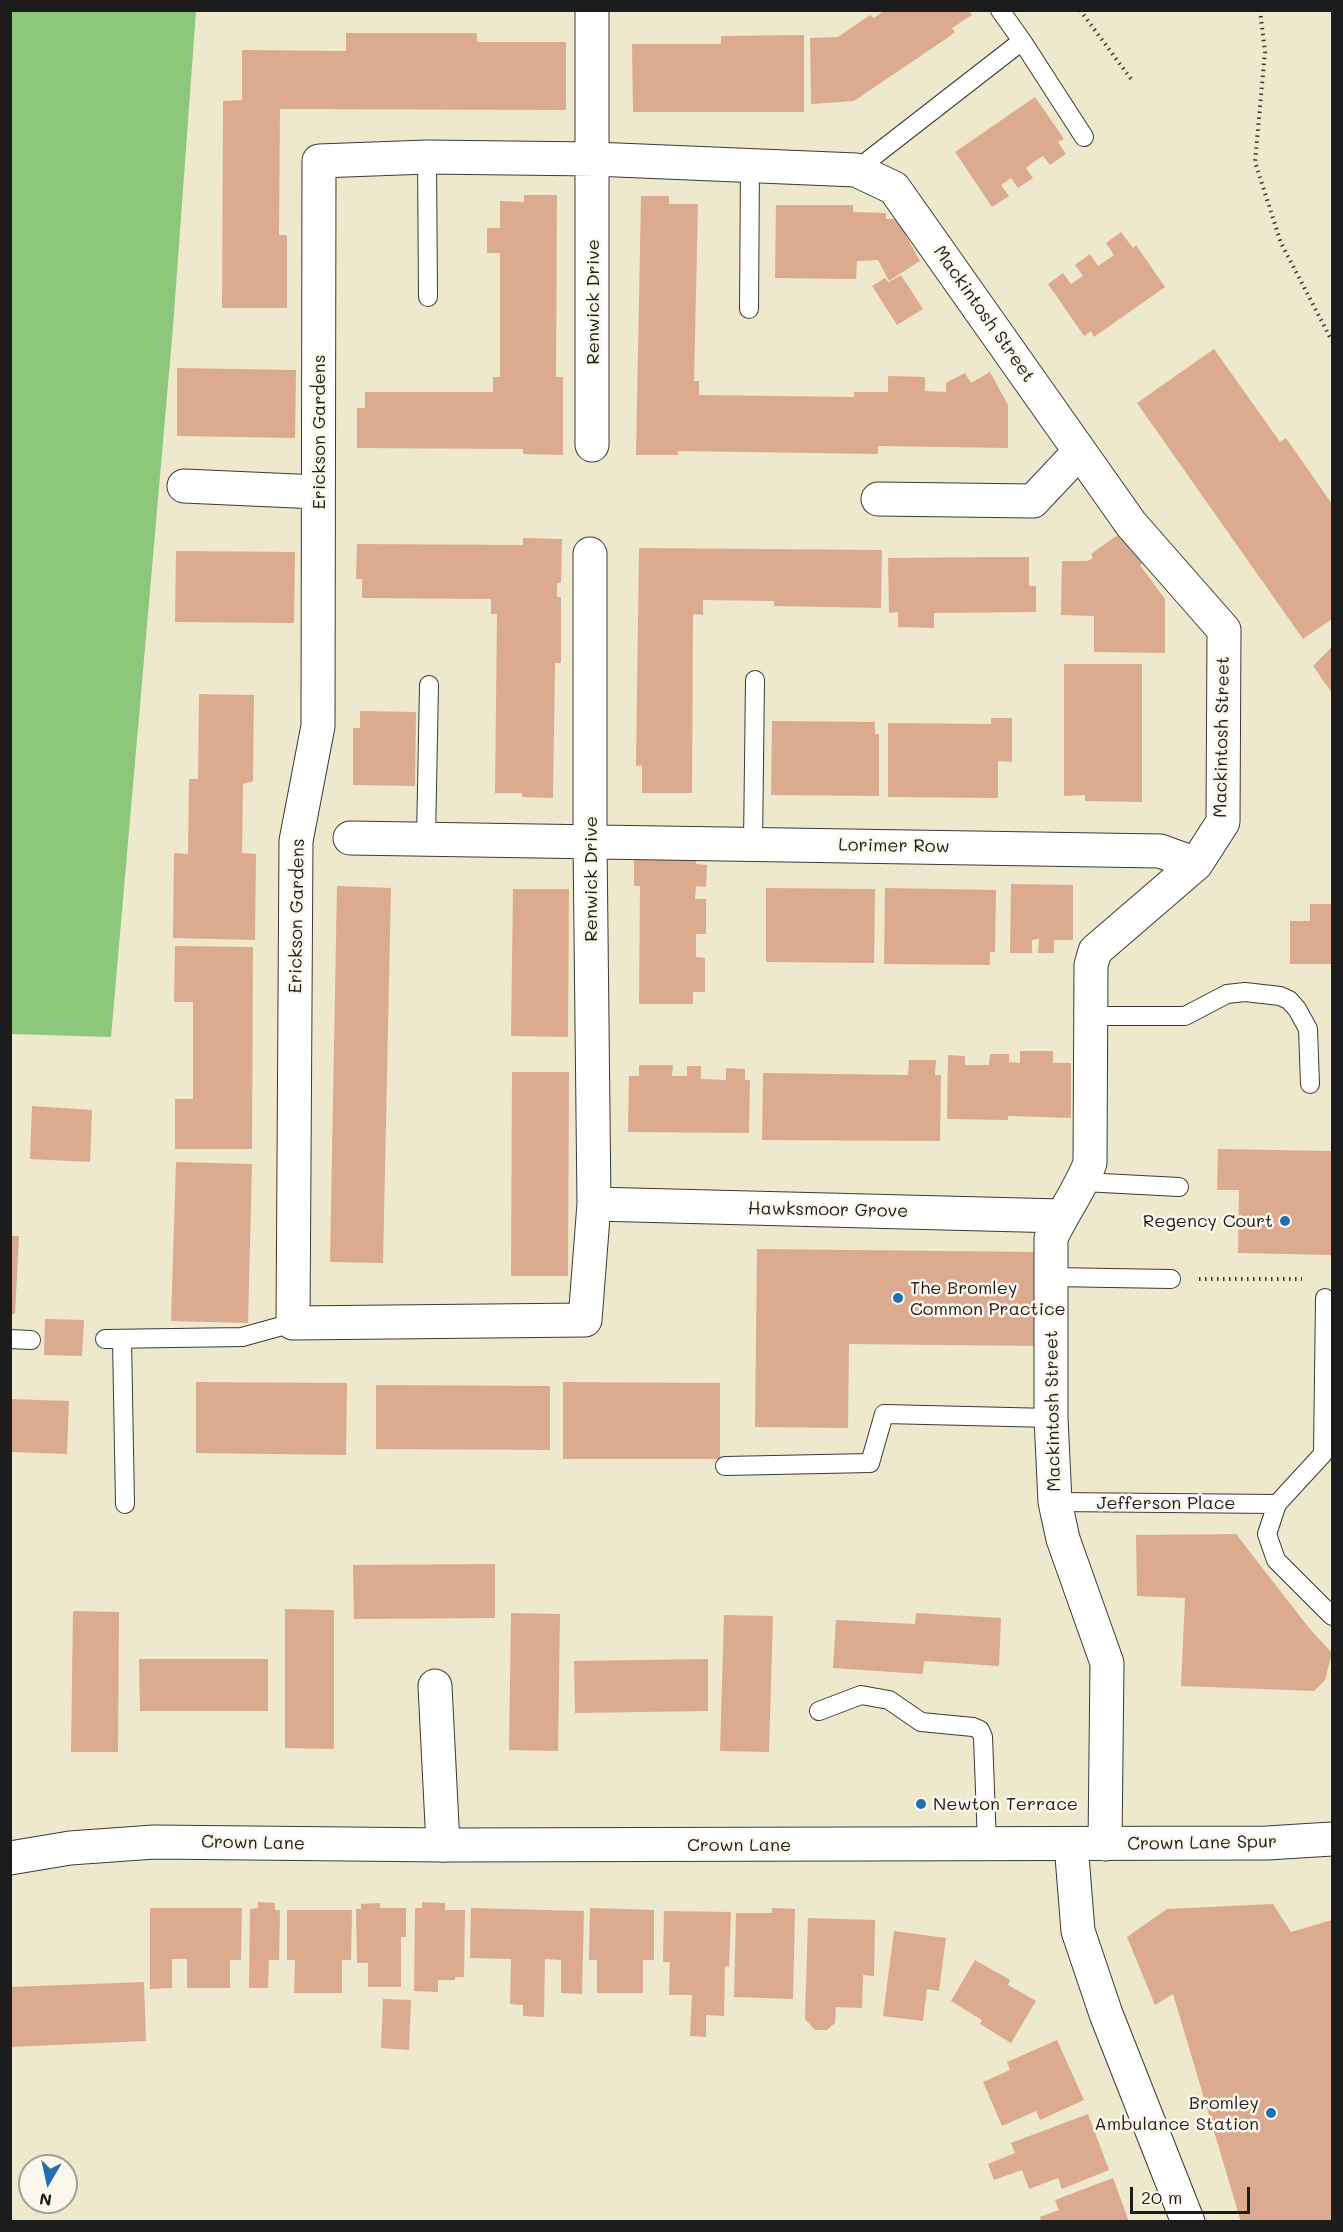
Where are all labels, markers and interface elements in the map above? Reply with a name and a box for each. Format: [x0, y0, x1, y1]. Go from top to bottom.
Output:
street label: Renwick Drive [582, 239, 604, 365]
street label: Mackintosh Street [929, 242, 1039, 386]
street label: Erickson Gardens [308, 354, 330, 510]
street label: Mackintosh Street [1210, 656, 1234, 818]
street label: Renwick Drive [580, 816, 602, 942]
street label: Lorimer Row [838, 834, 950, 858]
street label: Erickson Gardens [285, 838, 309, 994]
street label: Hawksmoor Grove [748, 1198, 908, 1222]
place label: Regency Court [1143, 1210, 1273, 1232]
marker: Regency Court [1278, 1214, 1292, 1228]
place label: The Bromley Common Practice [910, 1277, 1066, 1320]
marker: The Bromley Common Practice [891, 1291, 905, 1305]
street label: Mackintosh Street [1041, 1330, 1065, 1492]
street label: Jefferson Place [1097, 1492, 1235, 1514]
place label: Newton Terrace [933, 1793, 1078, 1815]
marker: Newton Terrace [914, 1797, 928, 1811]
street label: Crown Lane [201, 1831, 305, 1855]
street label: Crown Lane Spur [1127, 1831, 1277, 1855]
street label: Crown Lane [687, 1834, 791, 1856]
place label: Bromley Ambulance Station [1094, 2092, 1259, 2134]
marker: Bromley Ambulance Station [1264, 2106, 1278, 2120]
north arrow [18, 2154, 78, 2214]
scale bar [1133, 2175, 1253, 2213]
text: 20 m [1141, 2185, 1182, 2209]
text: N [38, 2189, 53, 2212]

